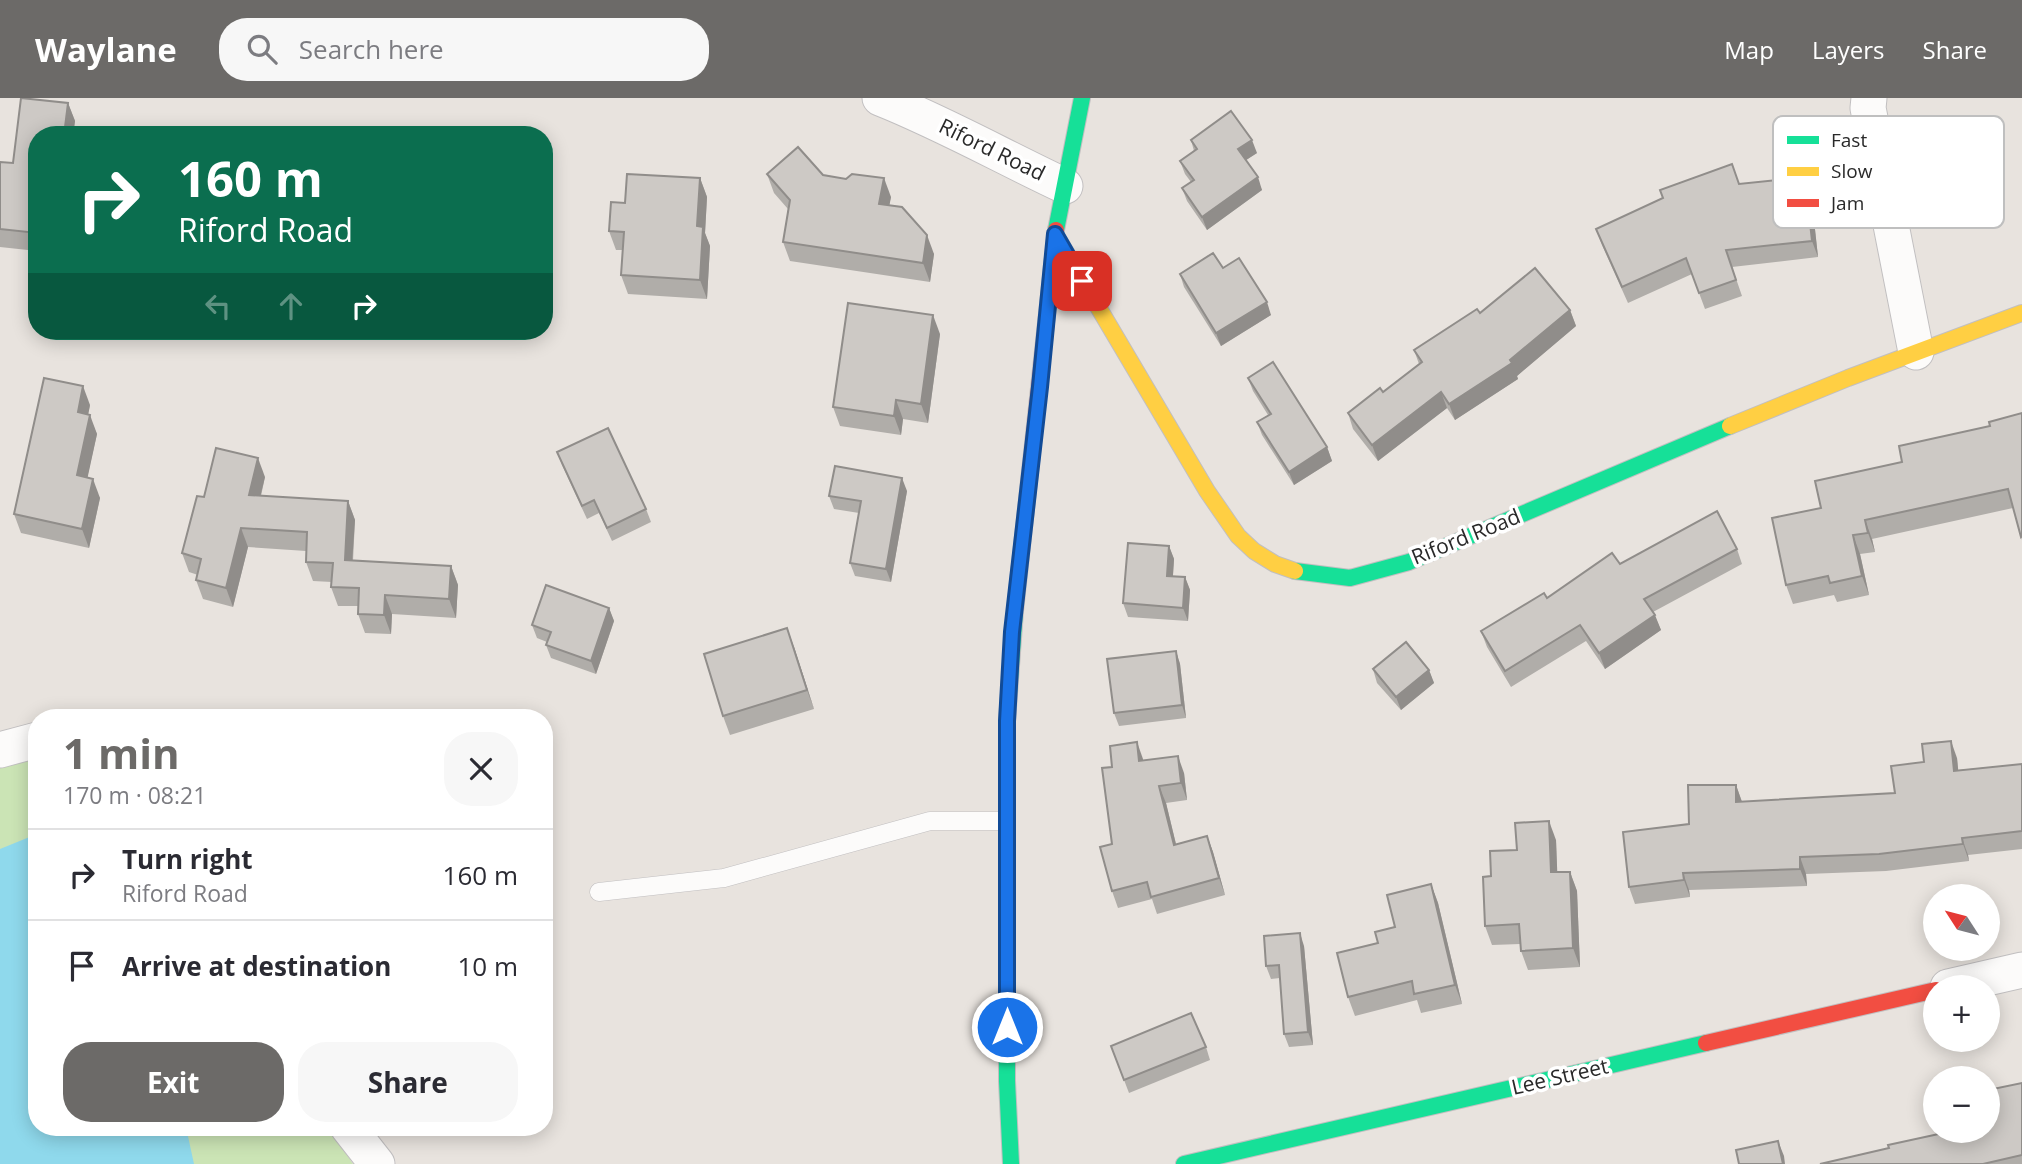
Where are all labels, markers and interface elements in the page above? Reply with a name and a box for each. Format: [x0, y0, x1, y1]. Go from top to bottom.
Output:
search box [219, 18, 709, 81]
text: Waylane [35, 27, 177, 72]
icon: search [243, 30, 281, 68]
text: Search here [299, 31, 444, 67]
text: Map [1724, 33, 1774, 66]
text: Layers [1812, 33, 1885, 66]
text: Share [1923, 33, 1987, 66]
street label: Riford Road [935, 111, 1050, 187]
legend [1773, 116, 2004, 228]
text: Fast [1831, 127, 1867, 153]
text: 160 m [178, 145, 323, 211]
icon: right [63, 154, 154, 245]
text: Slow [1831, 158, 1873, 184]
text: Jam [1829, 190, 1864, 216]
text: Riford Road [178, 208, 353, 251]
pin [1052, 251, 1112, 311]
icon: arrive [1063, 262, 1101, 300]
icon: left [199, 287, 237, 325]
icon: ahead [272, 287, 310, 325]
icon: right [345, 287, 383, 325]
street label: Riford Road [1407, 502, 1524, 571]
text: 1 min [63, 724, 180, 781]
button: close [444, 732, 518, 806]
text: 170 m · 08:21 [63, 779, 206, 811]
text: Turn right [122, 841, 253, 877]
icon: right [63, 856, 101, 894]
text: 160 m [443, 857, 518, 893]
text: Riford Road [122, 877, 248, 909]
north arrow [1923, 884, 2000, 961]
map controls [1923, 884, 2000, 1143]
icon: arrive [63, 947, 101, 985]
text: Arrive at destination [122, 948, 391, 984]
text: 10 m [457, 948, 518, 984]
button: + [1923, 975, 2000, 1052]
position arrow [970, 990, 1044, 1064]
button: Exit [63, 1042, 284, 1122]
button: Share [298, 1042, 518, 1122]
street label: Lee Street [1509, 1051, 1611, 1101]
button: − [1923, 1066, 2000, 1143]

